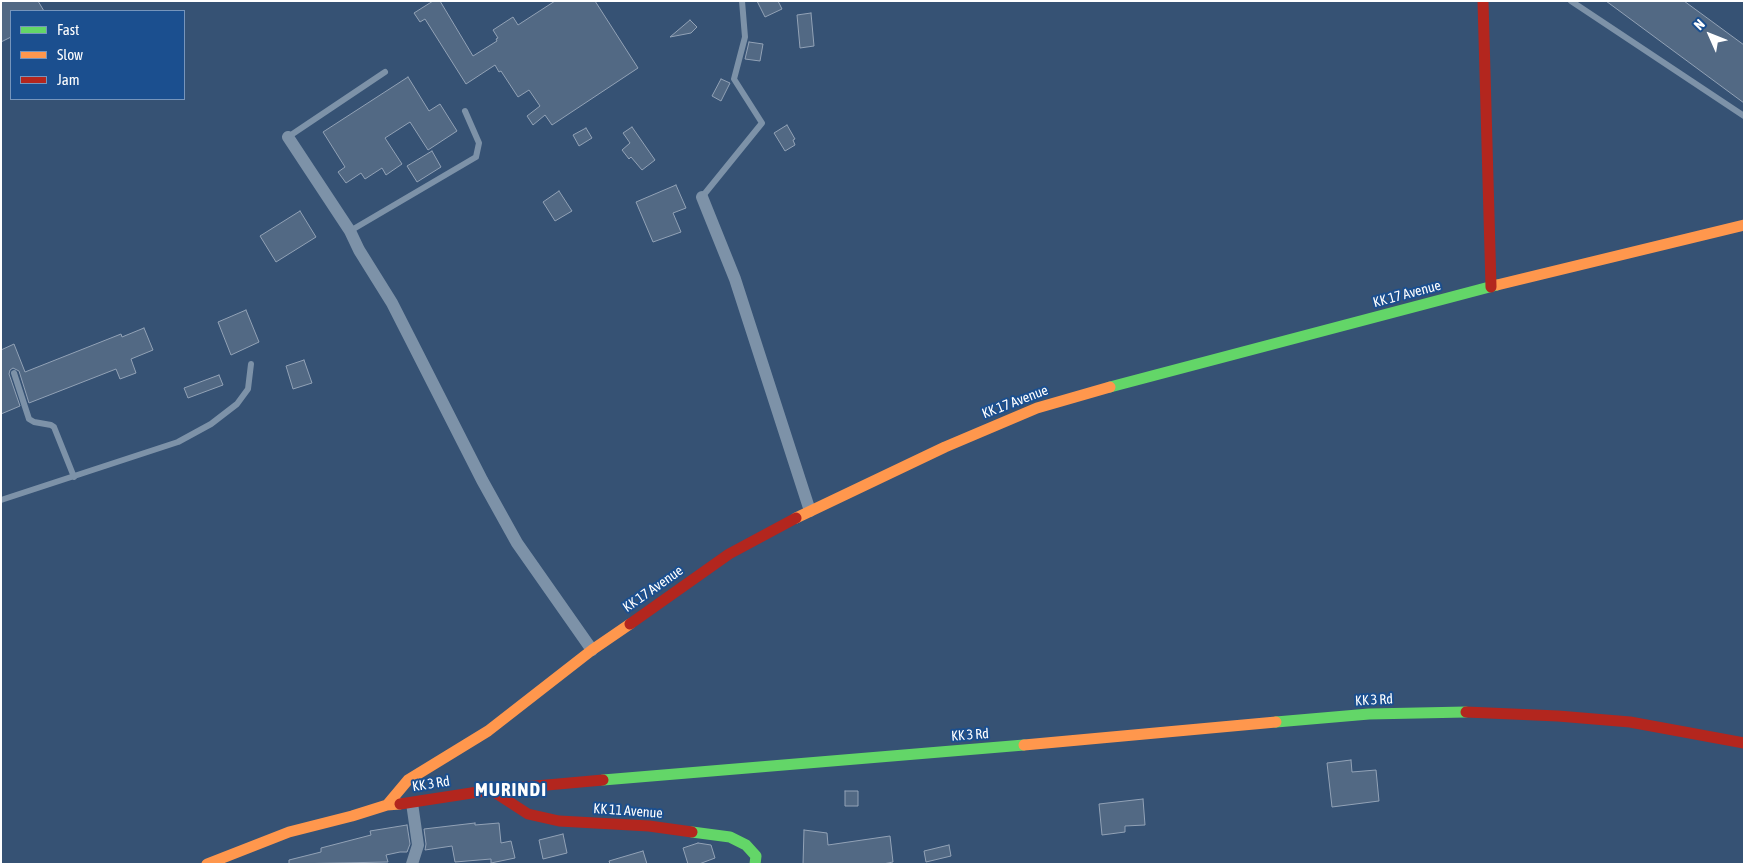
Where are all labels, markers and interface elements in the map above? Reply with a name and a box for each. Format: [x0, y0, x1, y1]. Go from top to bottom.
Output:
legend [10, 10, 185, 100]
north arrow [1685, 10, 1735, 60]
text: N [1691, 16, 1708, 33]
text: Fast [57, 21, 79, 38]
text: Slow [57, 46, 83, 63]
text: Jam [57, 71, 80, 88]
street label: KK 17 Avenue [1371, 277, 1443, 311]
street label: KK 17 Avenue [980, 382, 1050, 422]
street label: KK 17 Avenue [620, 562, 686, 616]
street label: KK 3 Rd [1355, 691, 1393, 709]
street label: KK 3 Rd [951, 725, 989, 745]
street label: KK 3 Rd [411, 773, 451, 795]
district label: MURINDI [474, 779, 548, 801]
street label: KK 11 Avenue [593, 800, 663, 822]

